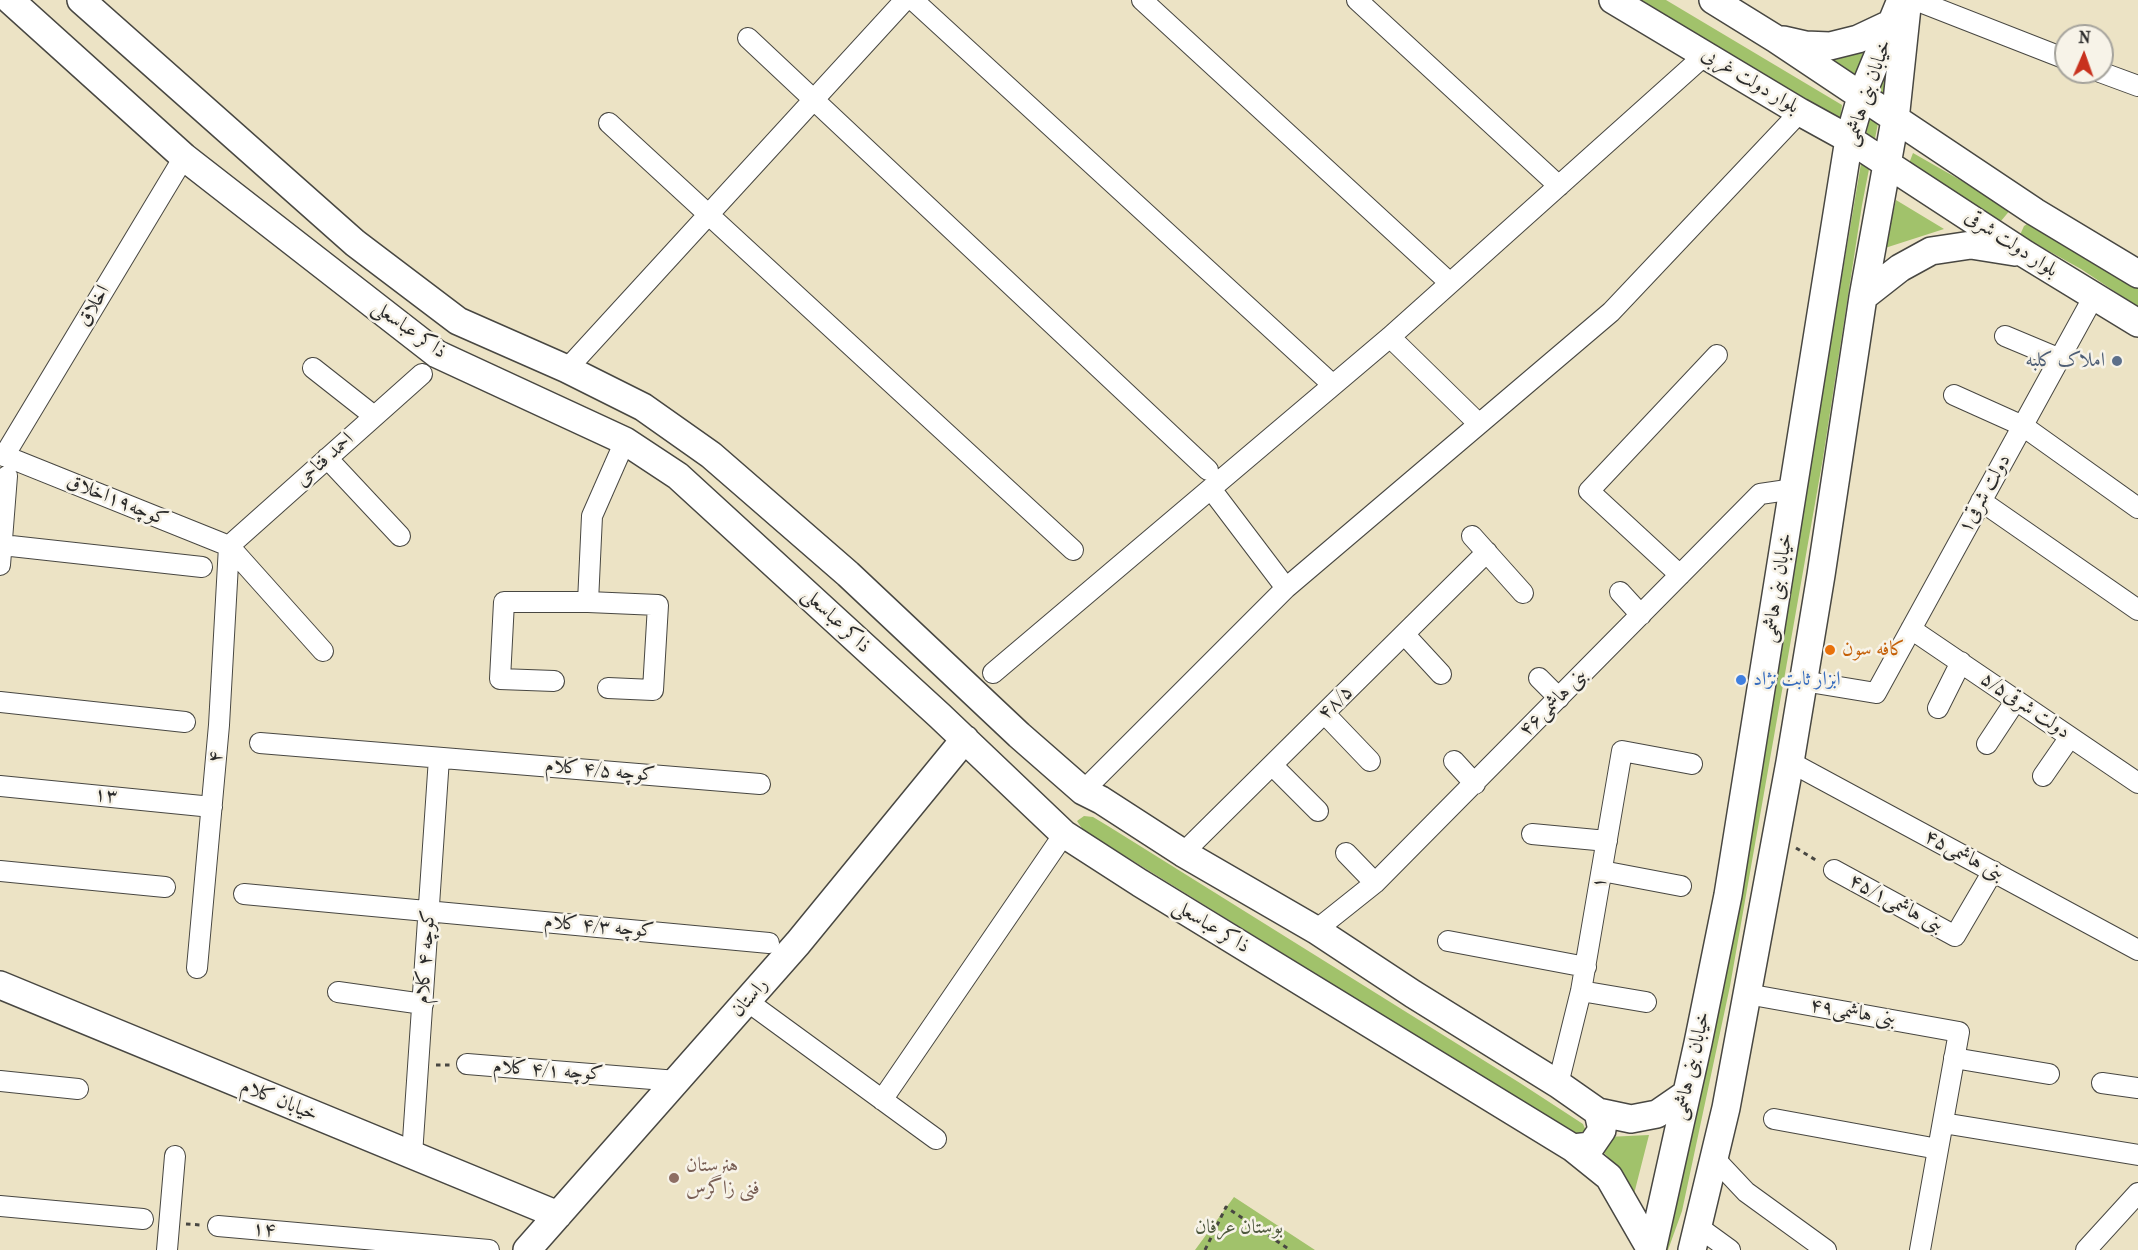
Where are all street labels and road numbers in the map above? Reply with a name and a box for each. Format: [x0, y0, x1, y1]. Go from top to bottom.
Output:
street label: خیابان بنی هاشمی [1839, 37, 1897, 149]
street label: بلوار دولت غربی [1697, 42, 1803, 120]
street label: بلوار دولت شرقی [1960, 205, 2062, 283]
street label: اخلاق [72, 281, 116, 331]
street label: ذاکر عباسعلی [367, 296, 451, 364]
street label: احمد فتاحی [291, 428, 359, 492]
street label: ۱دولت شرقی [1954, 450, 2016, 538]
street label: کوچه۱۹اخلاق [63, 470, 171, 532]
street label: خیابان بنی هاشمی [1757, 532, 1799, 644]
street label: ذاکر عباسعلی [797, 583, 875, 659]
street label: بنی هاشمی۴۶ [1515, 664, 1593, 742]
street label: ۵/۵دولت شرقی [1976, 667, 2074, 745]
street label: ۴۸/۵ [1313, 680, 1359, 726]
street label: ۴ [204, 750, 228, 764]
street label: کوچه ۴/۵ کلام [544, 754, 656, 788]
street label: ۱۳ [93, 783, 119, 809]
street label: بنی هاشمی۴۵ [1920, 825, 2008, 887]
street label: ۴۵/۱بنی هاشمی [1845, 869, 1947, 939]
street label: ۱ [1587, 875, 1613, 891]
street label: ذاکر عباسعلی [1168, 895, 1254, 959]
street label: کوچه ۴ کلام [411, 909, 441, 1005]
street label: کوچه ۴/۳ کلام [543, 910, 655, 944]
street label: راستان [726, 973, 774, 1023]
street label: بنی هاشمی۴۹ [1808, 994, 1898, 1032]
street label: خیابان بنی هاشمی [1668, 1009, 1716, 1123]
street label: کوچه ۴/۱ کلام [492, 1055, 604, 1087]
street label: خیابان کلام [237, 1075, 321, 1127]
street label: ۱۴ [251, 1217, 277, 1243]

